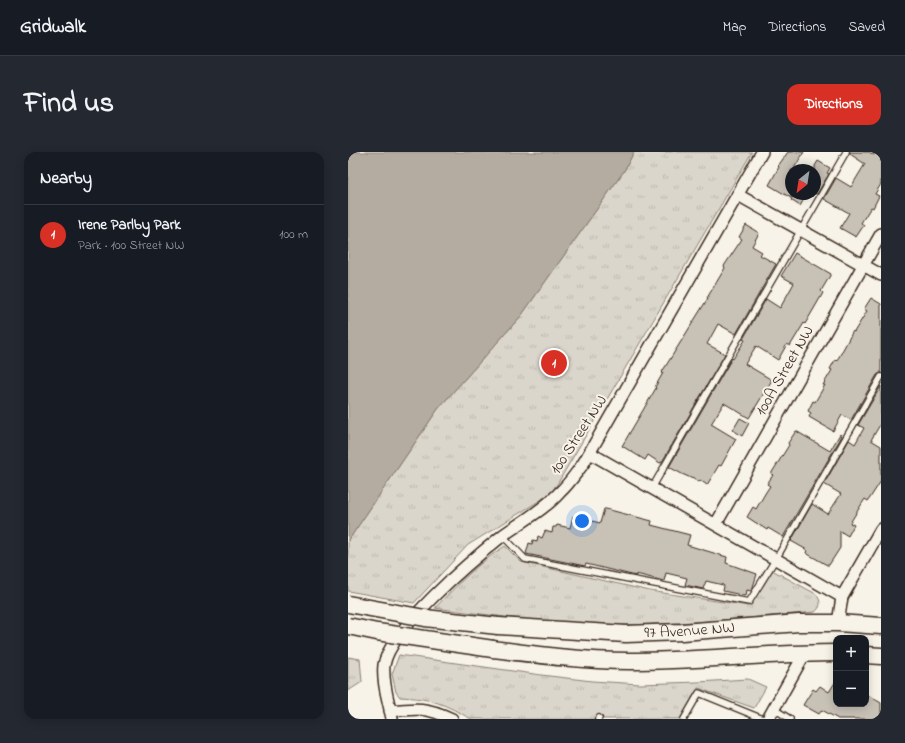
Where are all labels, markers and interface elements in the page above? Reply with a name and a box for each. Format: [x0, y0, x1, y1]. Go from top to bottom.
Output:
text: Gridwalk [20, 14, 86, 41]
text: Map [723, 17, 746, 38]
text: Directions [768, 17, 826, 38]
text: Saved [848, 17, 885, 38]
text: Find us [24, 84, 114, 125]
button: Directions [787, 84, 881, 125]
north arrow [785, 164, 821, 200]
text: Nearby [40, 166, 92, 191]
text: Irene Parlby Park [78, 214, 181, 236]
text: 1 [51, 225, 55, 244]
text: 100 m [279, 225, 308, 244]
text: Park · 100 Street NW [78, 236, 184, 255]
street label: 100A Street NW [750, 322, 820, 420]
pin: 1 [541, 348, 567, 378]
street label: 100 Street NW [544, 391, 614, 479]
your location [572, 511, 592, 531]
street label: 97 Avenue NW [644, 616, 736, 645]
map controls [833, 635, 869, 707]
button: + [833, 635, 869, 671]
button: − [833, 671, 869, 707]

